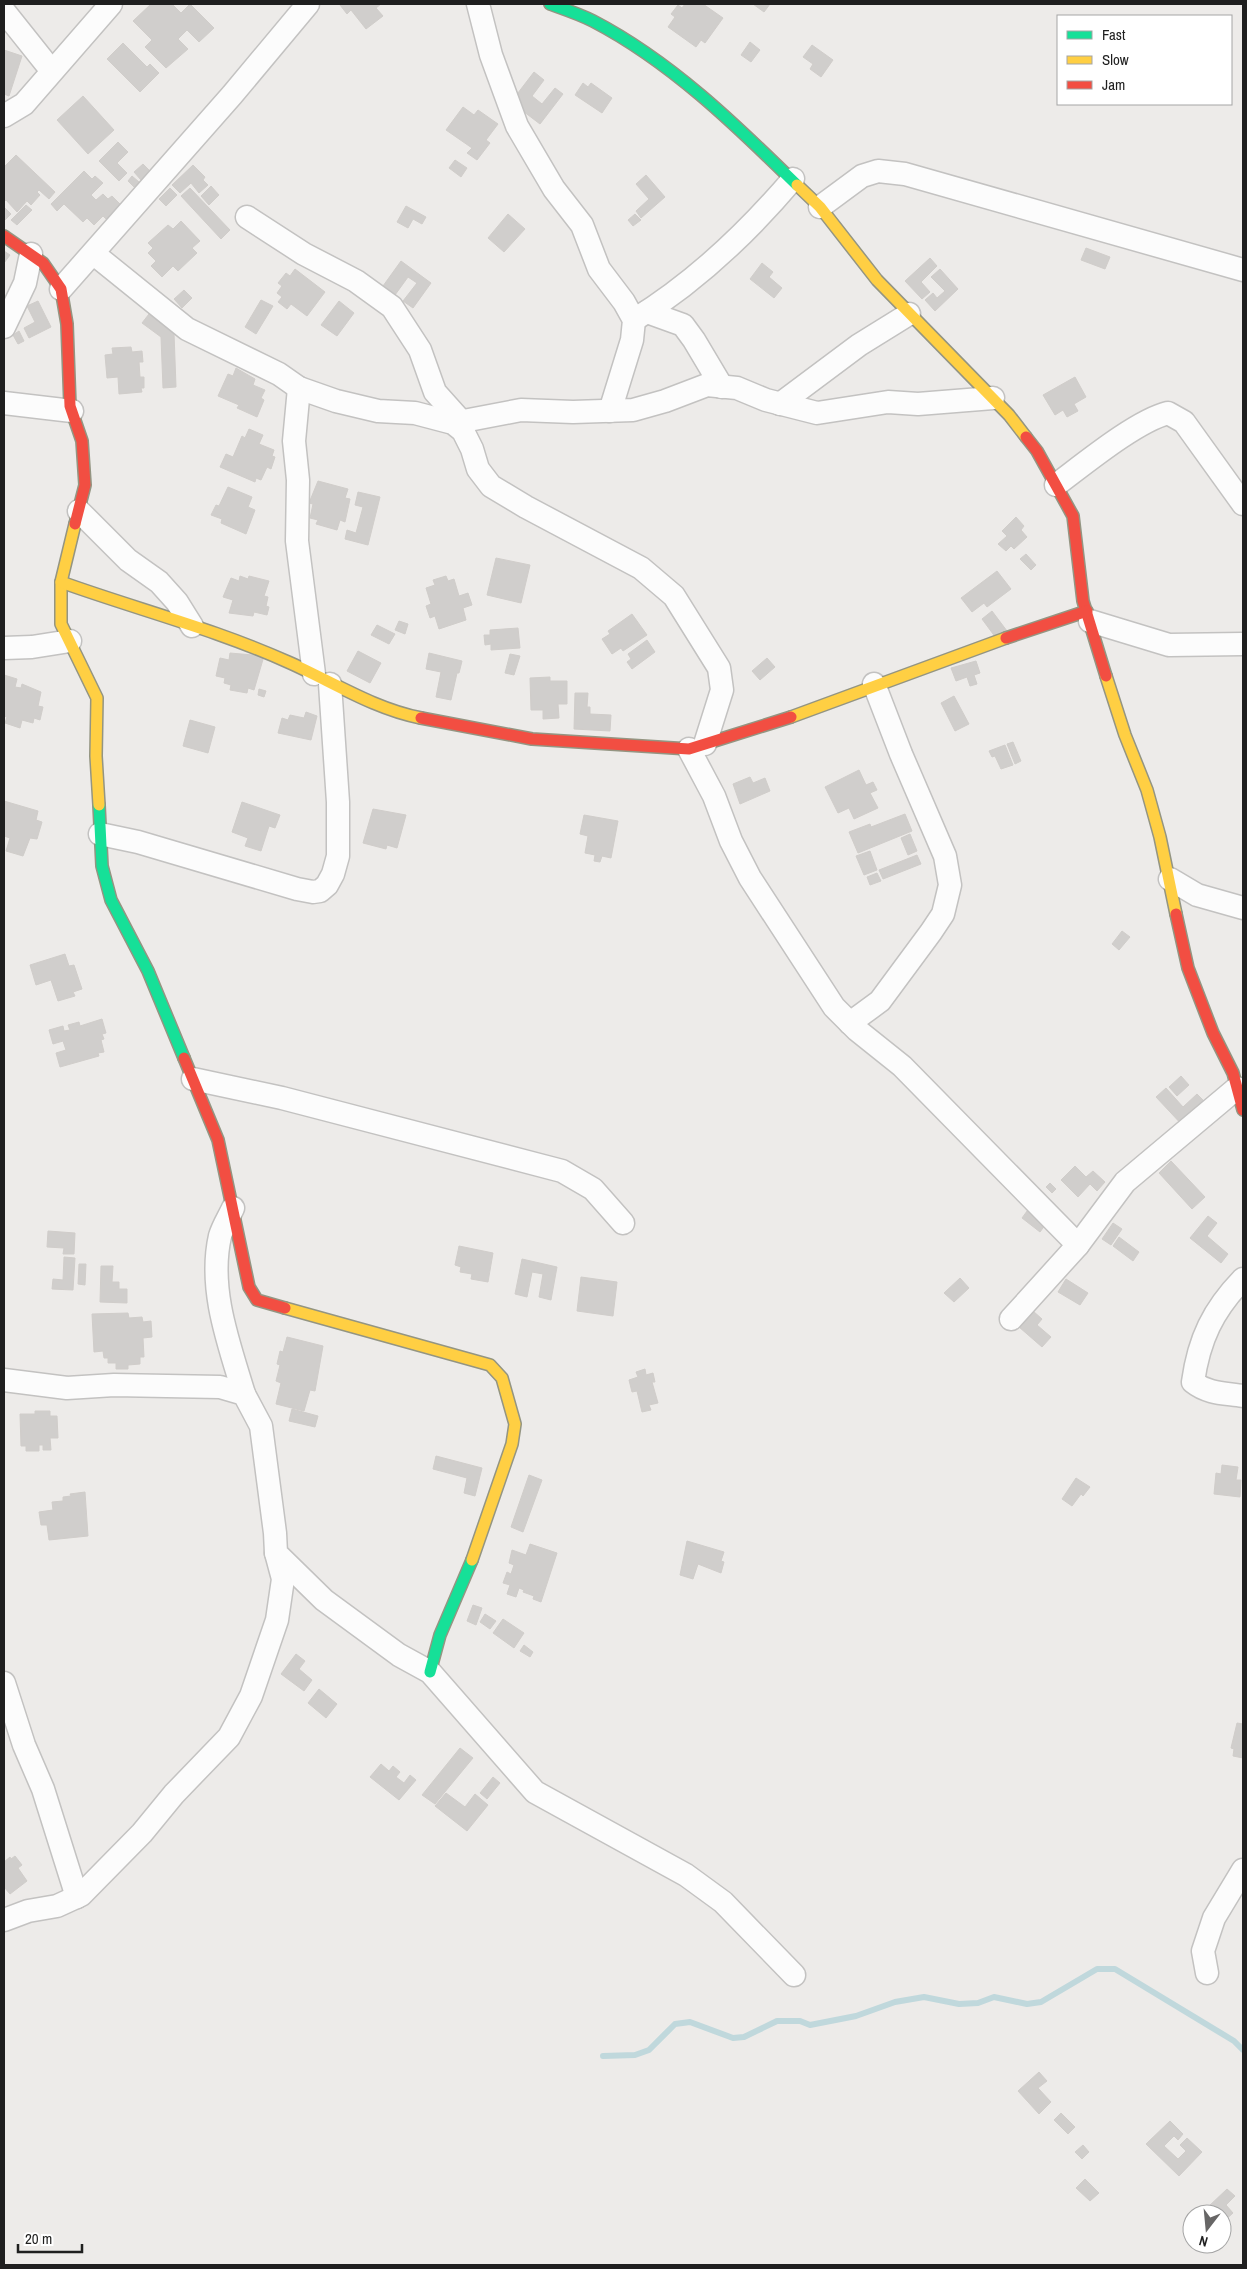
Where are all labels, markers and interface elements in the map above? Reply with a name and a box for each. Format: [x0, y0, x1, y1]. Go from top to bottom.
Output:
legend [1057, 15, 1232, 105]
text: Fast [1102, 24, 1126, 45]
text: Slow [1102, 49, 1129, 70]
text: Jam [1102, 74, 1125, 95]
north arrow [1182, 2204, 1232, 2254]
scale bar [18, 2222, 81, 2254]
text: 20 m [25, 2228, 52, 2249]
text: N [1197, 2232, 1210, 2251]

